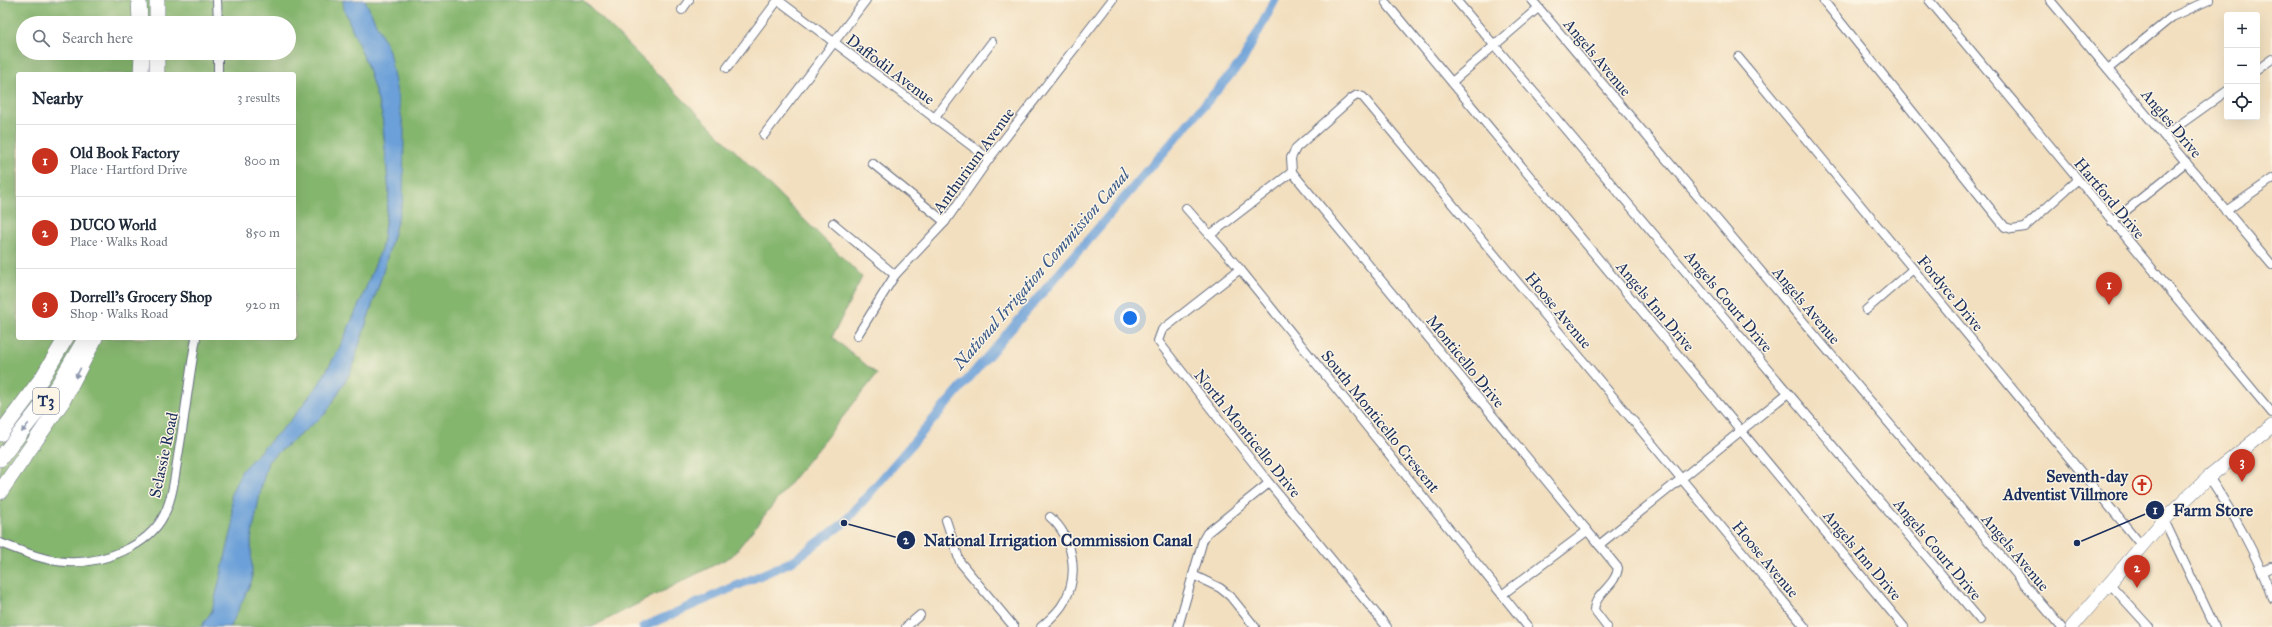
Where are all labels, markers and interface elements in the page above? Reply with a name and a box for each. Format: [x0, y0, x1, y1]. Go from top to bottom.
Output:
map controls [2224, 12, 2260, 120]
button: + [2224, 12, 2260, 48]
street label: Angels Avenue [1558, 14, 1636, 101]
search box [16, 16, 296, 60]
icon: search [30, 27, 52, 49]
text: Search here [62, 29, 133, 47]
street label: Daffodil Avenue [843, 30, 939, 109]
button: − [2224, 48, 2260, 84]
street label: Angles Drive [2136, 84, 2206, 163]
button: locate [2224, 84, 2260, 120]
text: Nearby [32, 88, 83, 109]
text: 3 results [237, 90, 280, 106]
street label: Anthurium Avenue [928, 103, 1018, 218]
text: Old Book Factory [70, 144, 179, 162]
text: 1 [42, 153, 48, 169]
text: 800 m [244, 153, 280, 169]
street label: Hartford Drive [2070, 154, 2149, 243]
text: Place · Hartford Drive [70, 162, 187, 178]
water label: National Irrigation Commission Canal [948, 164, 1135, 375]
text: DUCO World [70, 216, 157, 234]
text: 2 [42, 225, 48, 241]
text: 850 m [246, 225, 280, 241]
text: Place · Walks Road [70, 234, 168, 250]
street label: Angels Court Drive [1679, 246, 1777, 357]
street label: Fordyce Drive [1913, 251, 1988, 335]
street label: Angels Inn Drive [1611, 257, 1699, 356]
street label: Angels Avenue [1767, 262, 1845, 349]
street label: Hoose Avenue [1521, 268, 1596, 353]
pin: 1 [2096, 272, 2122, 305]
text: Dorrell's Grocery Shop [70, 288, 212, 306]
text: 3 [42, 297, 48, 313]
text: 920 m [245, 297, 280, 313]
text: Shop · Walks Road [70, 306, 168, 322]
your location [1120, 308, 1140, 328]
street label: Monticello Drive [1422, 311, 1509, 412]
street label: South Monticello Crescent [1317, 346, 1444, 497]
street label: North Monticello Drive [1190, 366, 1305, 501]
one-way arrow [75, 367, 81, 379]
road number: T3 [33, 388, 59, 414]
street label: Selassie Road [145, 411, 182, 500]
one-way arrow [20, 423, 29, 434]
pin: 3 [2229, 449, 2255, 482]
place label: Seventh-day Adventist Villmore [2002, 467, 2129, 504]
church icon: Seventh-day Adventist Villmore [2131, 474, 2153, 496]
street label: Angels Court Drive [1888, 494, 1986, 605]
callout: Farm Store [2145, 495, 2261, 524]
text: Farm Store [2173, 500, 2253, 521]
text: 1 [2153, 503, 2158, 517]
street label: Angels Inn Drive [1818, 506, 1906, 605]
street label: Angels Avenue [1976, 509, 2054, 596]
street label: Hoose Avenue [1728, 517, 1803, 602]
callout: National Irrigation Commission Canal [896, 526, 1201, 555]
text: National Irrigation Commission Canal [924, 530, 1193, 551]
text: 2 [903, 533, 910, 547]
pin: 2 [2124, 555, 2150, 588]

